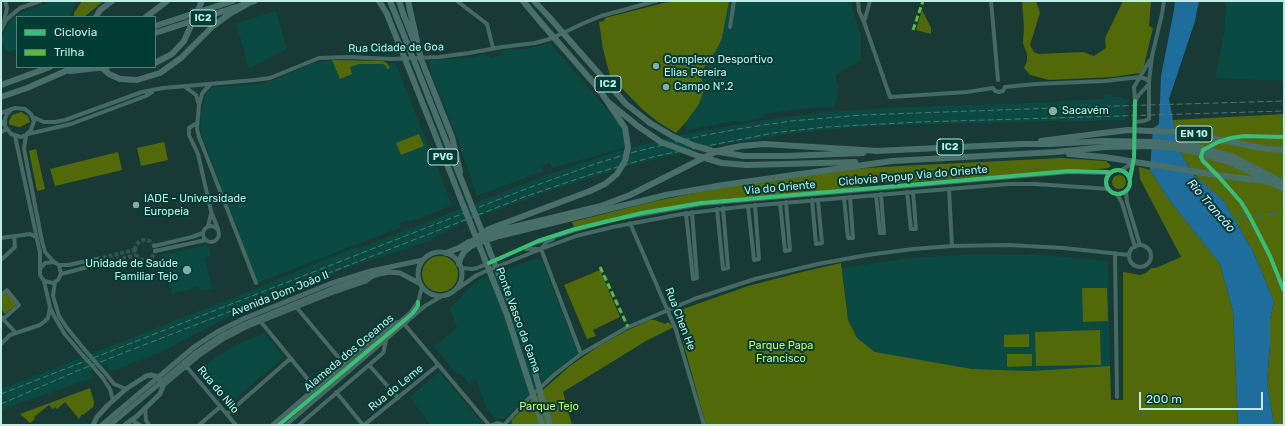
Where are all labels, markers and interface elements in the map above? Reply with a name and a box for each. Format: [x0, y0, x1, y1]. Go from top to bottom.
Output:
road number: IC2 [190, 10, 216, 26]
legend [16, 16, 156, 68]
text: Ciclovia [54, 25, 97, 39]
street label: Rua Cidade de Goa [348, 41, 444, 55]
text: Trilha [54, 45, 84, 59]
place label: Complexo Desportivo Elias Pereira [664, 53, 773, 79]
marker: Complexo Desportivo Elias Pereira [651, 61, 661, 71]
road number: IC2 [595, 76, 621, 92]
place label: Campo Nº.2 [674, 80, 734, 94]
marker: Campo Nº.2 [661, 82, 671, 92]
place label: Sacavém [1062, 104, 1109, 118]
marker: Sacavém [1047, 105, 1059, 117]
road number: EN 10 [1176, 126, 1212, 142]
road number: IC2 [937, 139, 963, 155]
road number: PVG [428, 149, 458, 165]
street label: Ciclovia Popup Via do Oriente [838, 163, 988, 189]
water label: Rio Trancão [1184, 176, 1238, 236]
street label: Via do Oriente [744, 178, 816, 198]
place label: IADE - Universidade Europeia [144, 192, 246, 218]
marker: IADE - Universidade Europeia [131, 200, 141, 210]
place label: Unidade de Saúde Familiar Tejo [85, 257, 178, 283]
marker: Unidade de Saúde Familiar Tejo [181, 264, 193, 276]
street label: Ponte Vasco da Gama [493, 266, 543, 374]
street label: Avenida Dom João II [229, 268, 331, 320]
street label: Rua Chen He [662, 286, 698, 352]
street label: Alameda dos Oceanos [302, 312, 396, 394]
park label: Parque Papa Francisco [749, 339, 813, 365]
street label: Rua do Leme [366, 362, 426, 414]
street label: Rua do Nilo [194, 364, 242, 416]
scale bar [1141, 384, 1265, 410]
text: 200 m [1146, 392, 1182, 406]
park label: Parque Tejo [519, 400, 579, 414]

